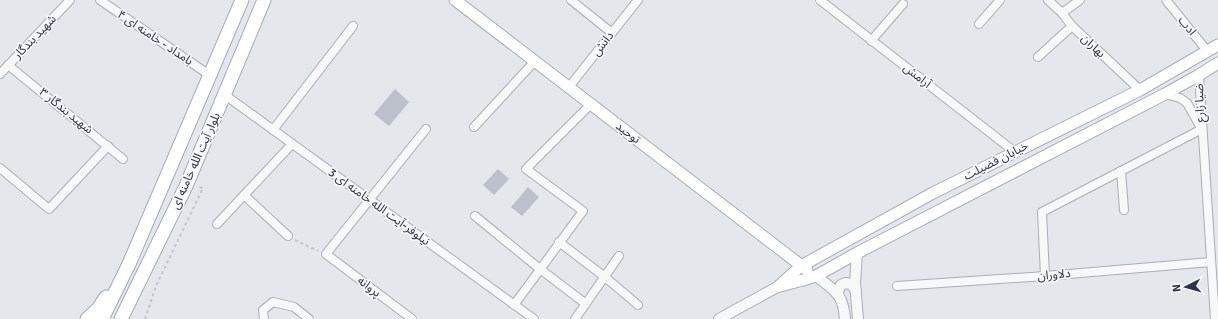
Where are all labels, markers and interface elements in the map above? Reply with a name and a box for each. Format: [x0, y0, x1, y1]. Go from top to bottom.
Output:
street label: بامداد - خامنه ای ۴ [114, 7, 196, 69]
street label: شهید بندگار [10, 12, 60, 63]
street label: ادب [1175, 13, 1199, 39]
street label: دانش [589, 29, 617, 59]
street label: بهاران [1078, 31, 1108, 61]
street label: آرامش [900, 60, 934, 92]
street label: ضیا زارع [1192, 83, 1209, 123]
street label: شهید بندگار ۳ [36, 85, 96, 137]
street label: بلوار آیت الله خامنه ای [168, 110, 224, 212]
street label: توحید [613, 119, 644, 147]
street label: خیابان فضیلت [961, 138, 1031, 184]
street label: نیلوفر-آیت الله خامنه ای 3 [325, 165, 433, 249]
street label: دلاوران [1037, 266, 1071, 284]
north arrow [1166, 267, 1206, 307]
street label: پروانه [354, 273, 384, 301]
text: N [1170, 284, 1183, 292]

